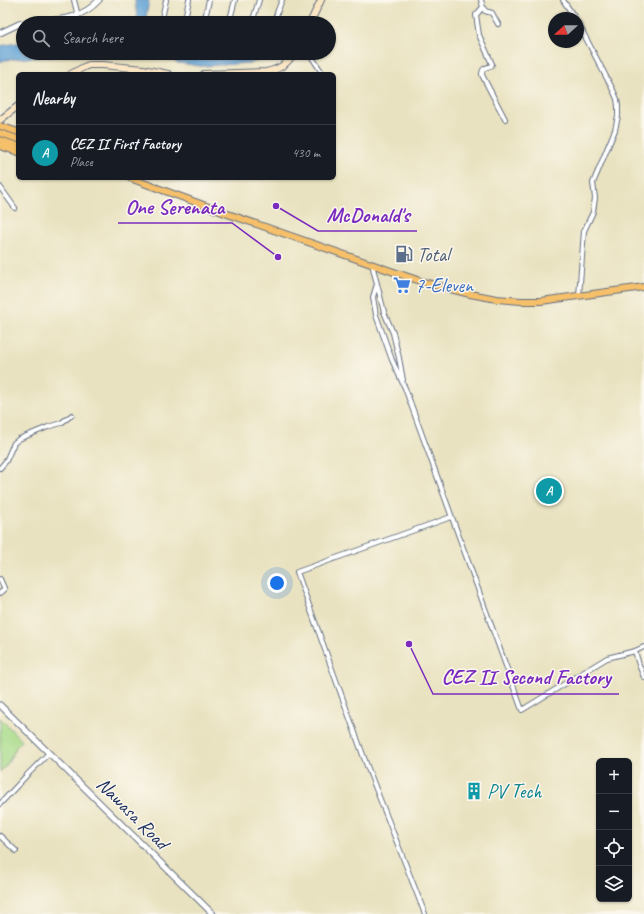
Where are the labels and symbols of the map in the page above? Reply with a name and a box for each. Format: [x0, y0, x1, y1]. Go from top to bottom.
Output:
north arrow [548, 12, 584, 48]
callout: One Serenata [118, 190, 232, 223]
text: One Serenata [126, 194, 226, 220]
callout: McDonald's [318, 198, 417, 231]
text: McDonald's [326, 202, 412, 228]
place label: Total [417, 242, 453, 267]
fuel station icon: Total [394, 244, 414, 264]
place label: 7-Eleven [415, 273, 474, 298]
supermarket icon: 7-Eleven [392, 275, 412, 295]
pin: A [536, 476, 562, 506]
your location [267, 573, 287, 593]
callout: CEZ II Second Factory [433, 661, 619, 694]
text: CEZ II Second Factory [441, 664, 612, 690]
street label: Nawasa Road [91, 772, 176, 857]
place label: PV Tech [487, 779, 542, 804]
building icon: PV Tech [464, 781, 484, 801]

